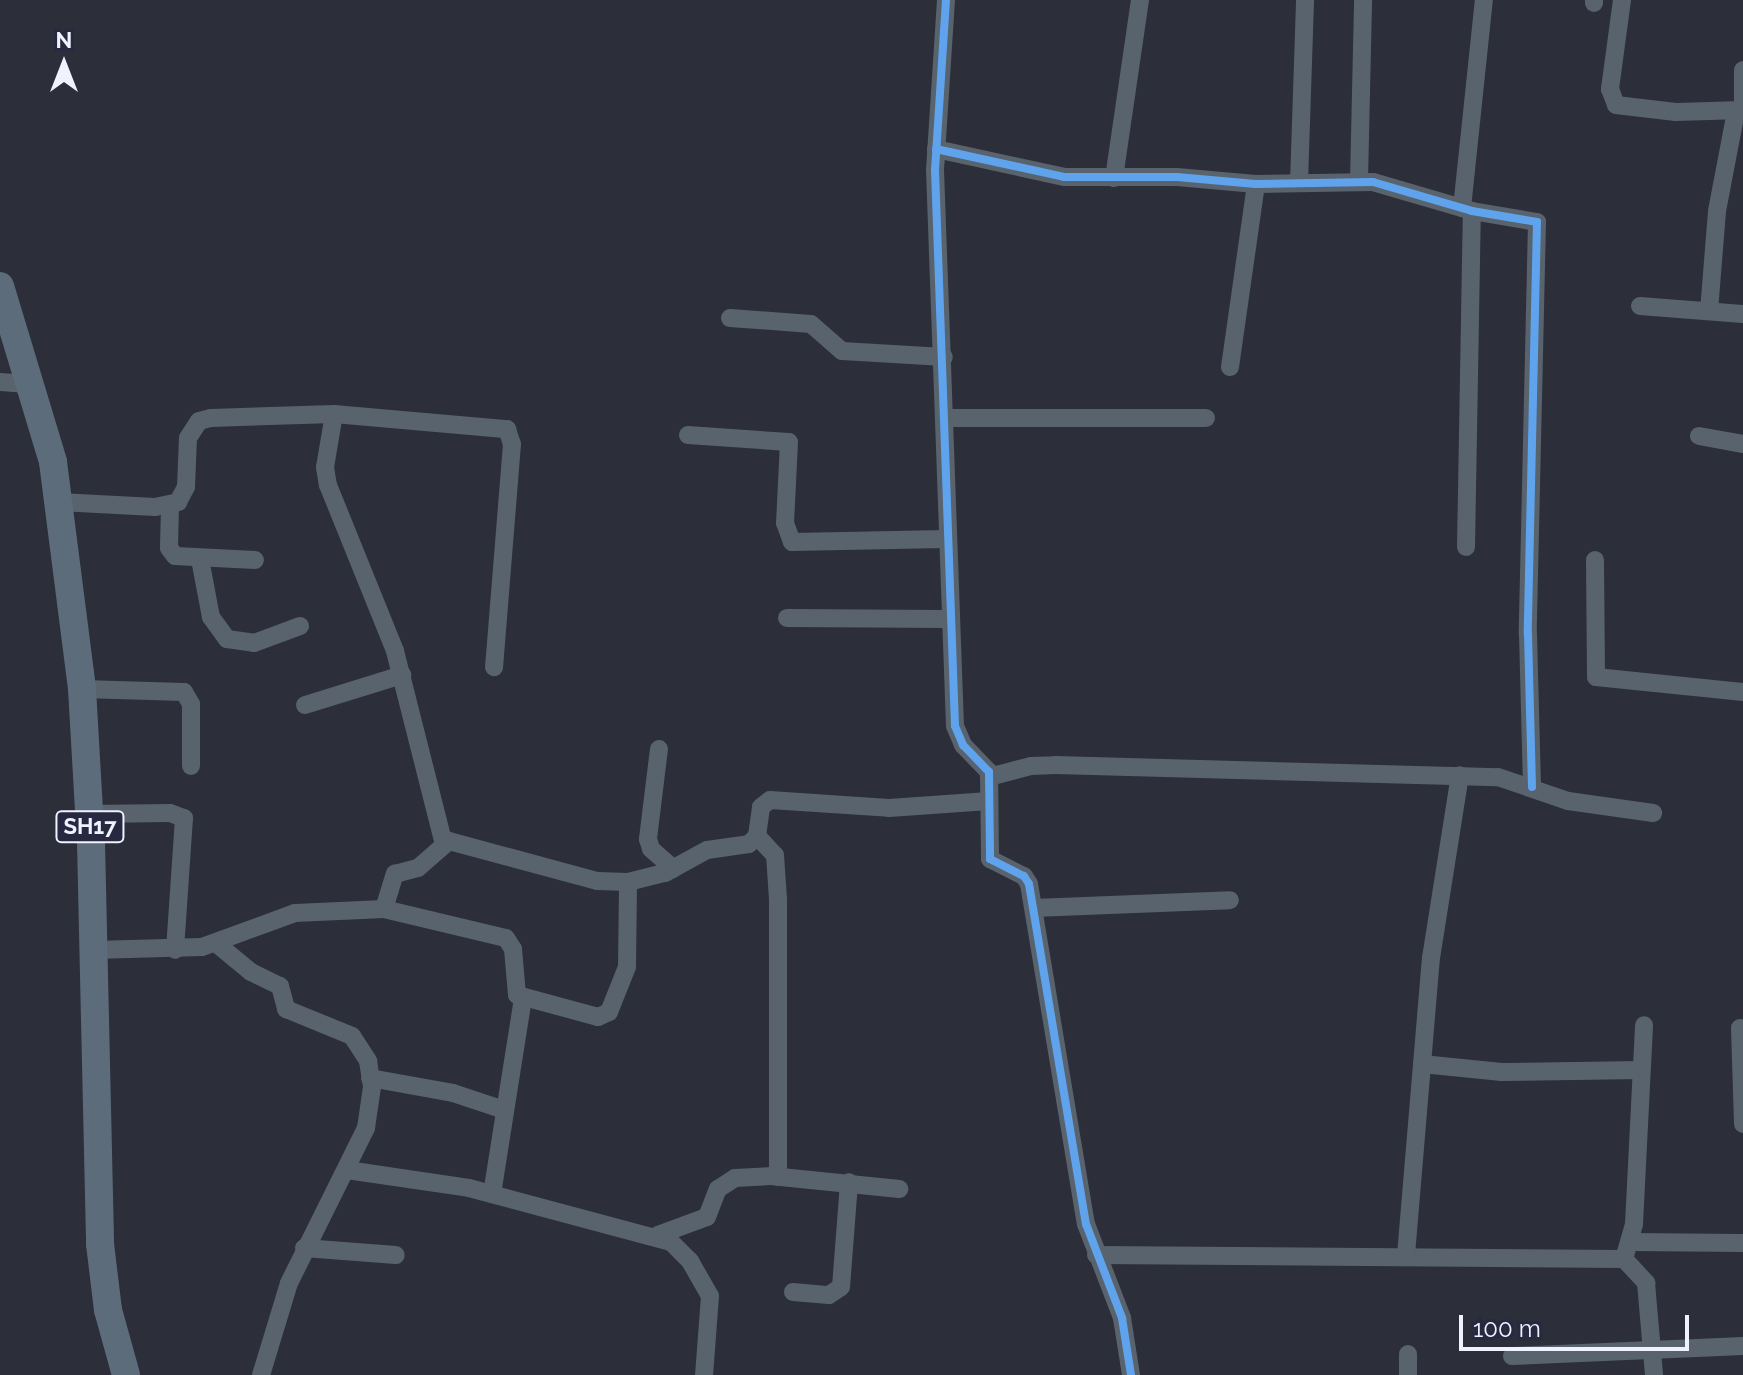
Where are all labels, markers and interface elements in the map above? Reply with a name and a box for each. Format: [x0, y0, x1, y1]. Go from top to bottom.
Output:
north arrow [24, 24, 104, 104]
text: N [56, 27, 72, 53]
road number: SH17 [54, 809, 126, 845]
scale bar [1463, 1299, 1693, 1349]
text: 100 m [1473, 1314, 1541, 1343]

